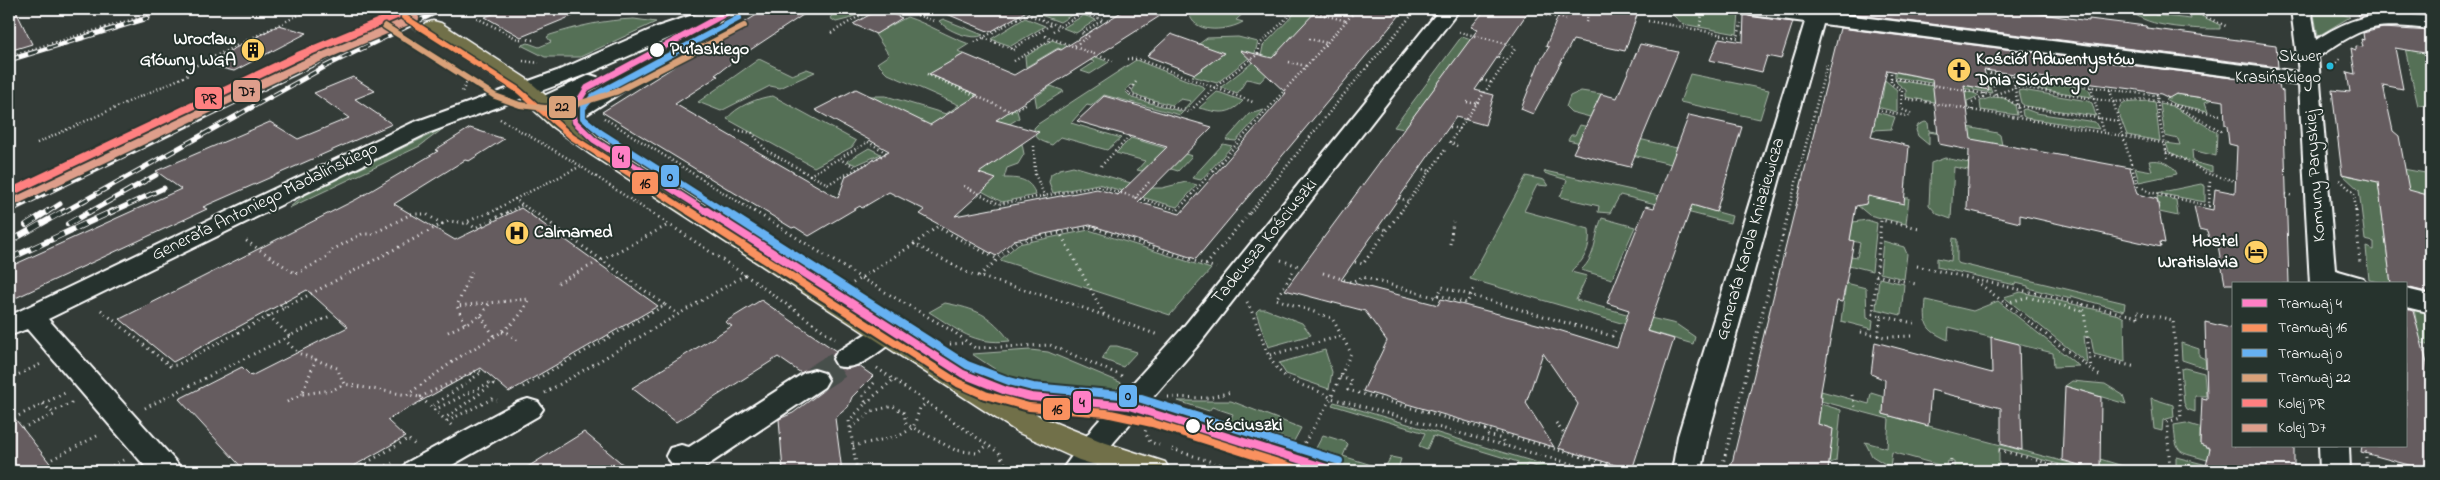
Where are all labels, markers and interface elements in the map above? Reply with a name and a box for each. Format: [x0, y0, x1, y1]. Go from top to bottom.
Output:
place label: Wrocław Główny WGA [140, 27, 236, 75]
building icon: Wrocław Główny WGA [240, 37, 266, 63]
place label: Pułaskiego [670, 37, 749, 64]
marker: Pułaskiego [648, 41, 666, 59]
place label: Skwer Krasińskiego [2235, 44, 2322, 92]
place label: Kościół Adwentystów Dnia Siódmego [1975, 47, 2134, 95]
church icon: Kościół Adwentystów Dnia Siódmego [1946, 57, 1972, 83]
marker: Skwer Krasińskiego [2325, 61, 2335, 71]
line badge: D7 [232, 79, 261, 103]
text: D7 [238, 82, 255, 103]
line badge: PR [194, 86, 223, 110]
text: PR [201, 89, 218, 110]
line badge: 22 [548, 95, 577, 119]
text: 22 [554, 97, 569, 118]
street label: Komuny Paryskiej [2298, 109, 2334, 243]
street label: Generała Karola Kniaziewicza [1710, 135, 1792, 343]
street label: Generała Antoniego Madalińskiego [147, 136, 383, 269]
line badge: 4 [611, 145, 631, 169]
text: 4 [617, 148, 624, 169]
line badge: 0 [660, 164, 680, 188]
text: 0 [666, 167, 673, 188]
line badge: 16 [631, 171, 659, 195]
street label: Tadeusza Kościuszki [1206, 173, 1324, 311]
text: 16 [640, 174, 651, 195]
hospital icon: Calmamed [504, 220, 530, 246]
place label: Calmamed [534, 220, 613, 246]
place label: Hostel Wratislavia [2158, 229, 2238, 276]
hotel icon: Hostel Wratislavia [2243, 239, 2269, 265]
legend [2232, 282, 2408, 448]
text: Tramwaj 4 [2278, 293, 2342, 315]
text: Tramwaj 16 [2278, 317, 2347, 339]
text: Tramwaj 0 [2278, 343, 2343, 365]
text: Tramwaj 22 [2278, 367, 2351, 389]
line badge: 0 [1118, 384, 1138, 408]
text: 0 [1124, 386, 1131, 407]
line badge: 4 [1072, 390, 1092, 414]
text: 4 [1078, 393, 1085, 414]
text: Kolej PR [2278, 393, 2325, 415]
line badge: 16 [1042, 397, 1071, 421]
text: 16 [1052, 400, 1063, 421]
place label: Kościuszki [1206, 413, 1283, 439]
marker: Kościuszki [1184, 417, 1202, 435]
text: Kolej D7 [2278, 417, 2326, 439]

